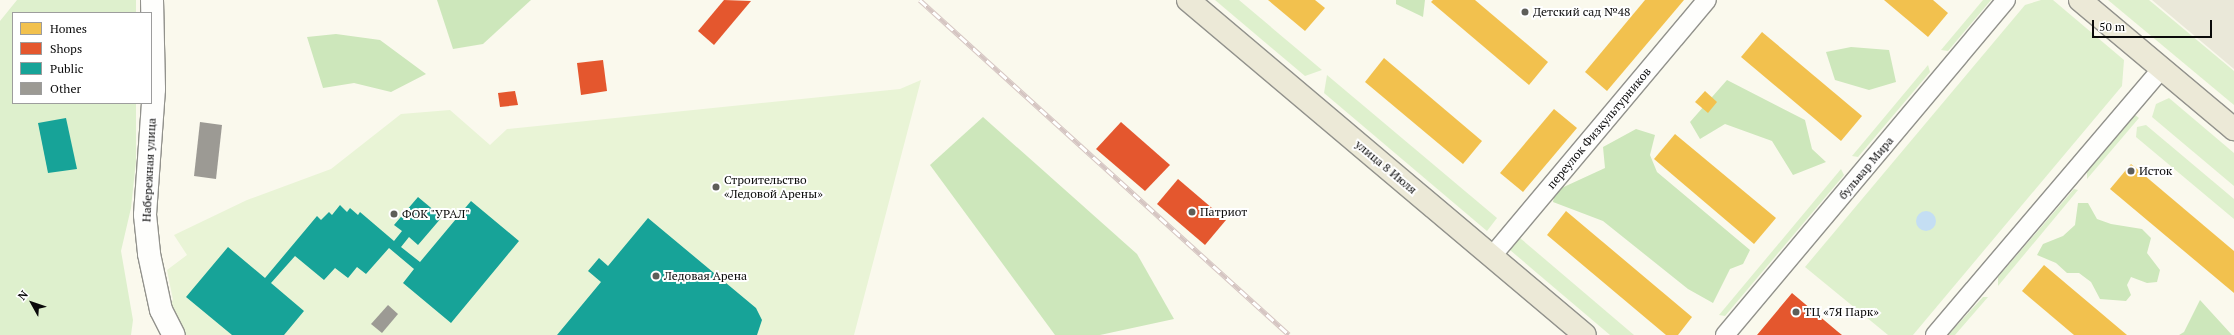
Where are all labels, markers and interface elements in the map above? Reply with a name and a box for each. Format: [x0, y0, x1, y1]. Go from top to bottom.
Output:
place label: Детский сад №48 [1533, 5, 1630, 19]
marker: Детский сад №48 [1520, 7, 1530, 17]
legend [12, 12, 152, 104]
scale bar [2094, 12, 2214, 38]
text: 50 m [2099, 19, 2125, 34]
text: Homes [50, 21, 87, 36]
text: Shops [50, 41, 82, 56]
text: Public [50, 61, 83, 76]
street label: переулок Физкультурников [1544, 64, 1654, 192]
text: Other [50, 81, 81, 96]
street label: Набережная улица [139, 118, 159, 222]
street label: бульвар Мира [1836, 134, 1896, 202]
street label: улица 8 Июля [1352, 137, 1420, 197]
place label: Исток [2139, 164, 2172, 178]
marker: Исток [2126, 166, 2136, 176]
place label: Строительство «Ледовой Арены» [724, 173, 823, 201]
marker: Строительство «Ледовой Арены» [711, 182, 721, 192]
place label: Патриот [1200, 205, 1247, 219]
place label: ФОК "УРАЛ" [402, 207, 470, 221]
marker: Патриот [1187, 207, 1197, 217]
marker: ФОК "УРАЛ" [389, 209, 399, 219]
place label: Ледовая Арена [664, 269, 747, 283]
marker: Ледовая Арена [651, 271, 661, 281]
north arrow [12, 283, 52, 323]
text: N [15, 288, 31, 303]
place label: ТЦ «7Я Парк» [1804, 305, 1879, 319]
marker: ТЦ «7Я Парк» [1791, 307, 1801, 317]

